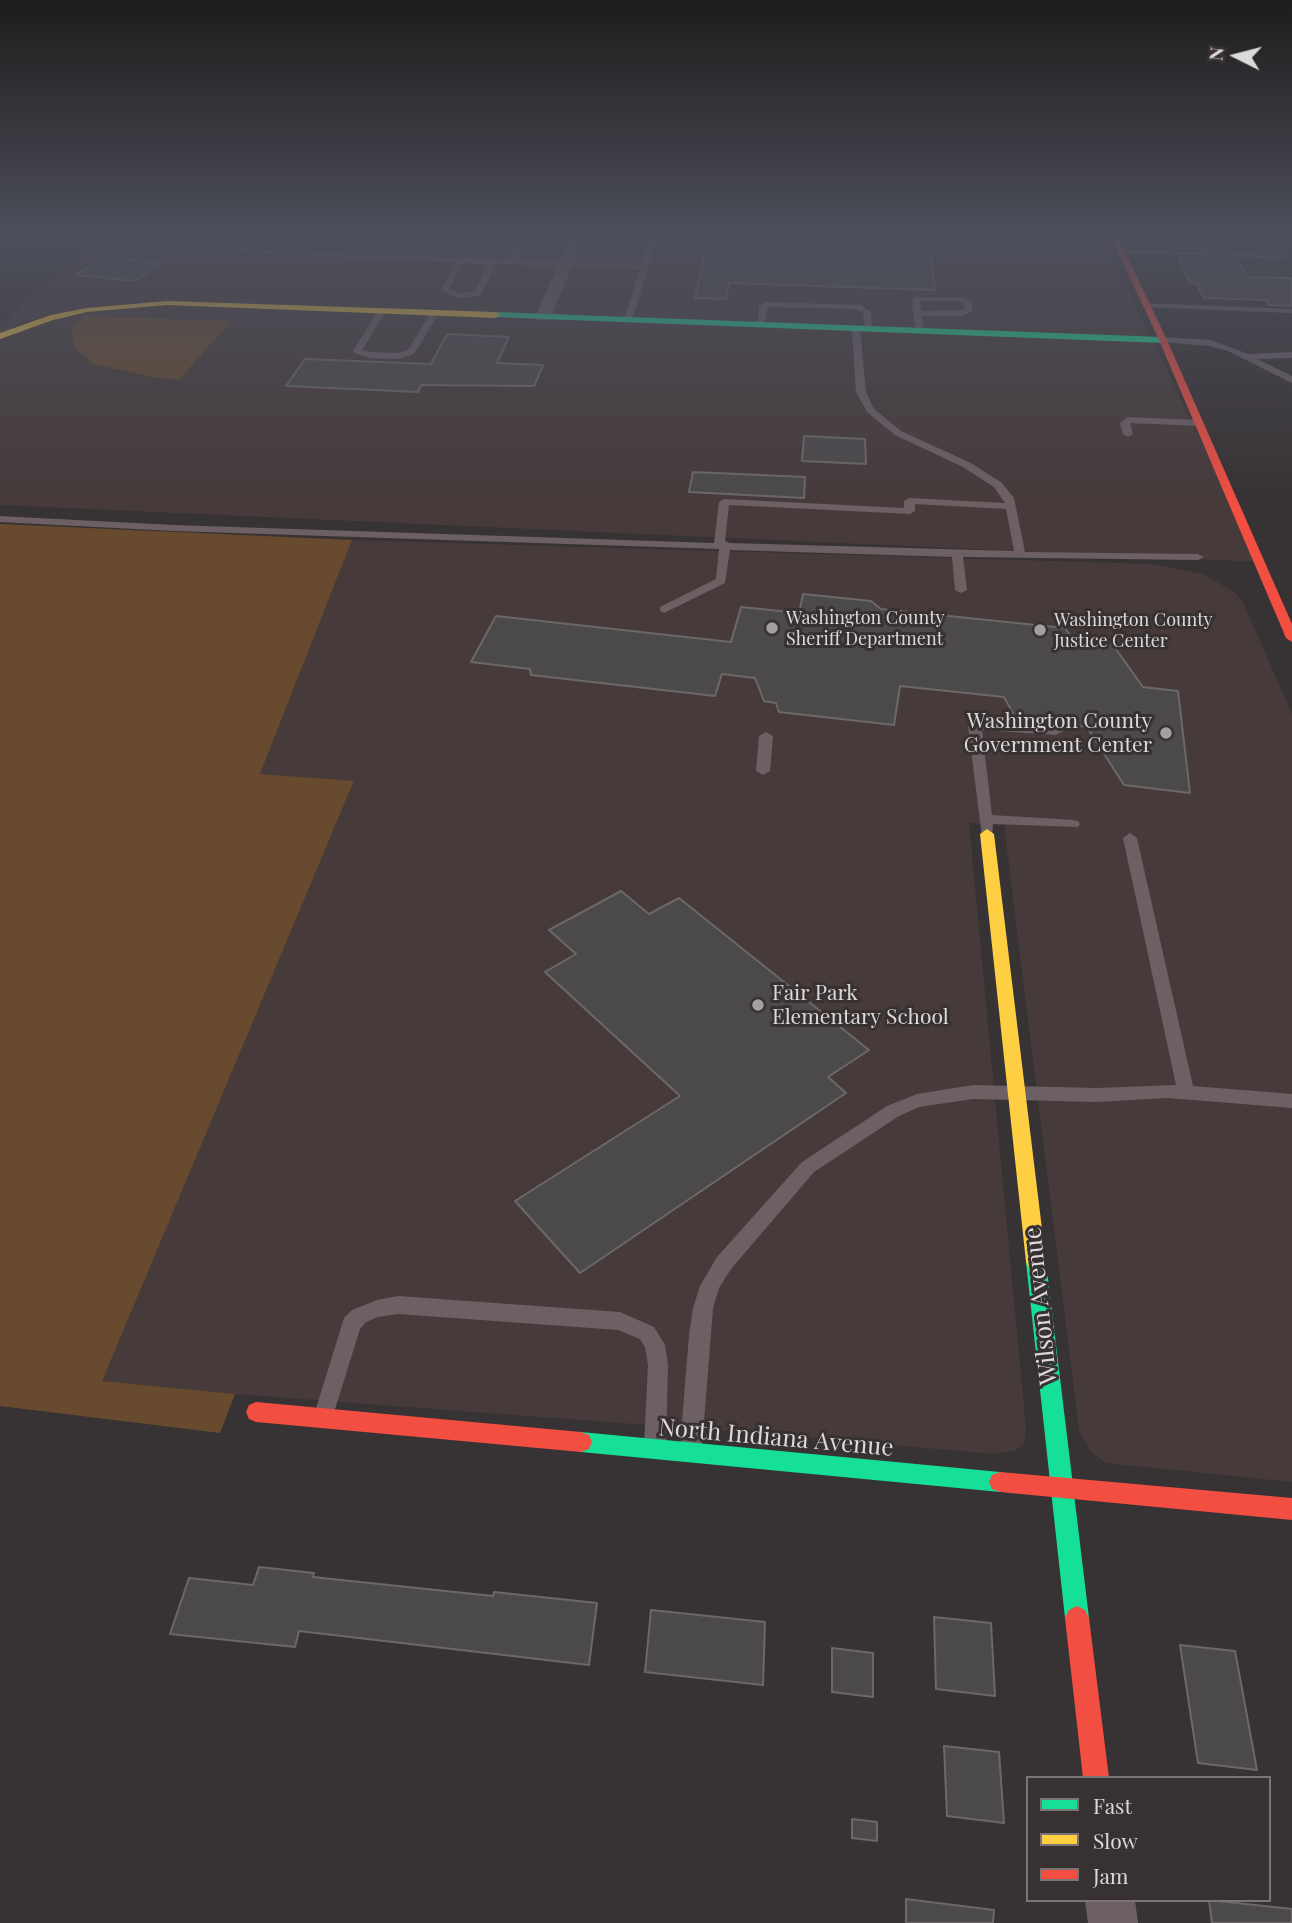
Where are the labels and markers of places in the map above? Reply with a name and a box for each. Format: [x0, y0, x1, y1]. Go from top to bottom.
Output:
place label: Washington County Sheriff Department [786, 607, 945, 650]
place label: Washington County Justice Center [1054, 609, 1213, 652]
marker: Washington County Sheriff Department [764, 620, 780, 636]
marker: Washington County Justice Center [1032, 622, 1048, 638]
place label: Washington County Government Center [964, 708, 1152, 758]
marker: Washington County Government Center [1158, 725, 1174, 741]
place label: Fair Park Elementary School [772, 980, 949, 1030]
marker: Fair Park Elementary School [750, 997, 766, 1013]

